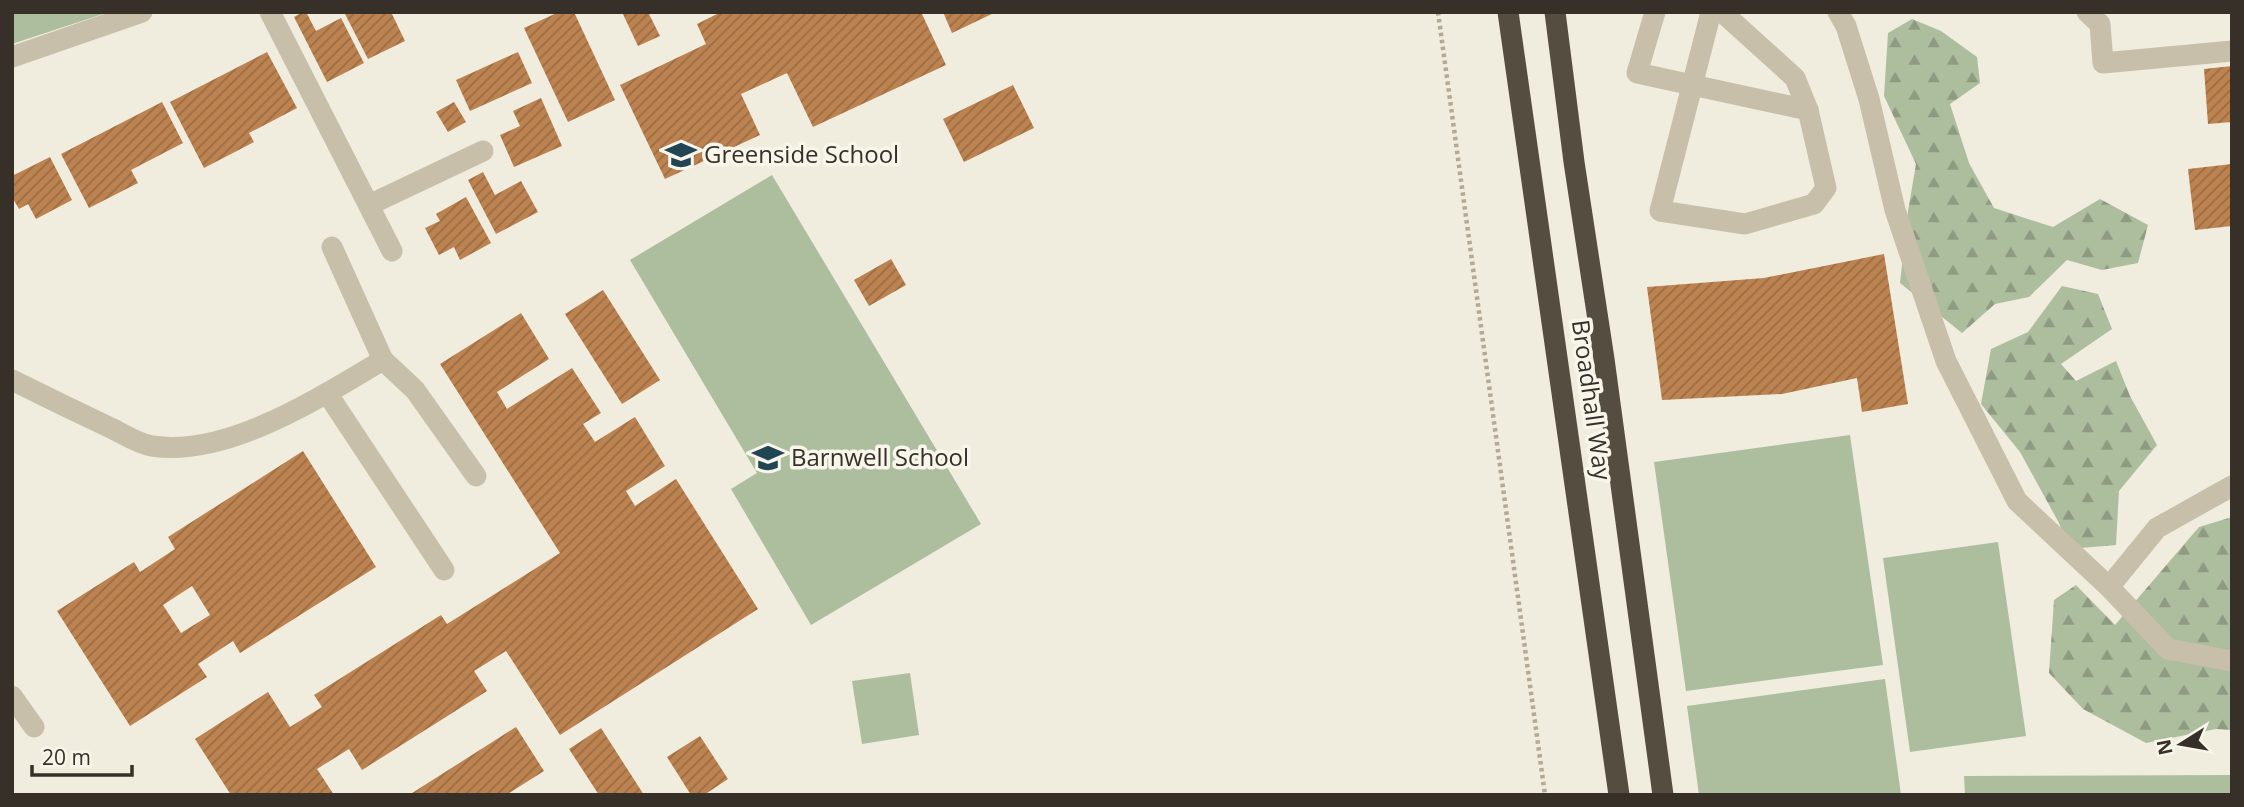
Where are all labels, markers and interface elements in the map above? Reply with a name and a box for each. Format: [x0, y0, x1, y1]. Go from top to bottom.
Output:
place label: Greenside School [704, 137, 899, 170]
school or university icon: Greenside School [664, 138, 698, 172]
street label: Broadhall Way [1565, 317, 1620, 483]
place label: Barnwell School [791, 440, 969, 473]
school or university icon: Barnwell School [751, 441, 785, 475]
north arrow [2146, 709, 2216, 779]
scale bar [32, 734, 131, 778]
text: N [2150, 737, 2179, 757]
text: 20 m [42, 743, 91, 771]

